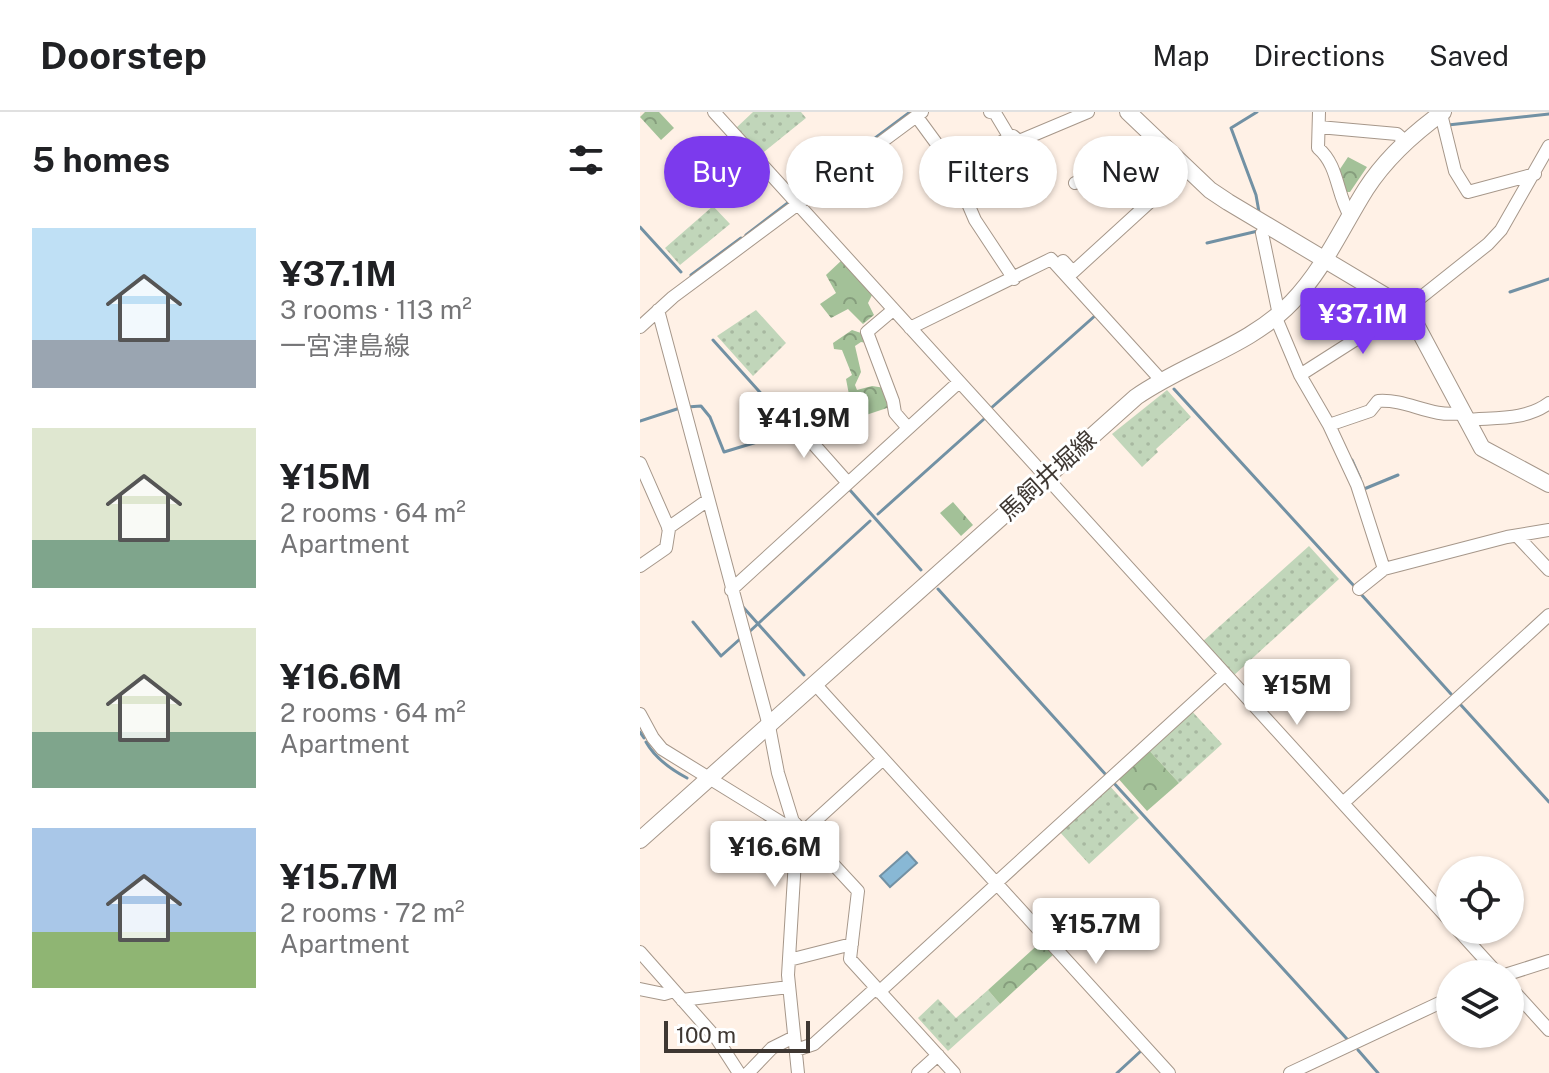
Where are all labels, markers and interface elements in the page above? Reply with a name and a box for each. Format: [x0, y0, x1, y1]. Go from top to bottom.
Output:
text: Doorstep [40, 33, 207, 78]
text: Map [1153, 39, 1209, 72]
text: Directions [1253, 39, 1385, 72]
text: Saved [1429, 39, 1509, 72]
chip: Buy [664, 136, 770, 208]
chip: Rent [786, 136, 903, 208]
chip: Filters [919, 136, 1057, 208]
chip: New [1073, 136, 1188, 208]
icon: filters [564, 138, 608, 182]
text: 5 homes [32, 140, 170, 180]
text: ¥37.1M [280, 254, 397, 294]
icon: home [96, 260, 192, 356]
pin: ¥37.1M [1298, 288, 1428, 356]
text: 3 rooms · 113 m² [280, 294, 472, 325]
text: ¥37.1M [1318, 298, 1408, 329]
text: 一宮津島線 [280, 330, 410, 361]
pin: ¥41.9M [739, 392, 869, 460]
text: ¥41.9M [757, 402, 851, 433]
street label: 馬飼井堀線 [993, 425, 1101, 526]
text: ¥15M [280, 457, 371, 497]
icon: home [96, 460, 192, 556]
text: 2 rooms · 64 m² [280, 497, 466, 528]
text: Apartment [280, 528, 410, 559]
text: ¥16.6M [280, 657, 402, 697]
pin: ¥15M [1250, 659, 1344, 727]
icon: home [96, 660, 192, 756]
text: ¥15M [1262, 669, 1332, 700]
text: 2 rooms · 64 m² [280, 697, 466, 728]
text: Apartment [280, 728, 410, 759]
pin: ¥16.6M [710, 821, 840, 889]
text: ¥16.6M [728, 831, 822, 862]
map controls [1436, 856, 1524, 1048]
button: locate [1436, 856, 1524, 944]
text: ¥15.7M [280, 857, 399, 897]
icon: home [96, 860, 192, 956]
text: 2 rooms · 72 m² [280, 897, 465, 928]
pin: ¥15.7M [1031, 898, 1161, 966]
text: ¥15.7M [1051, 908, 1141, 939]
text: Apartment [280, 928, 410, 959]
button: layers [1436, 960, 1524, 1048]
scale bar [664, 1017, 810, 1053]
text: 100 m [676, 1022, 736, 1048]

